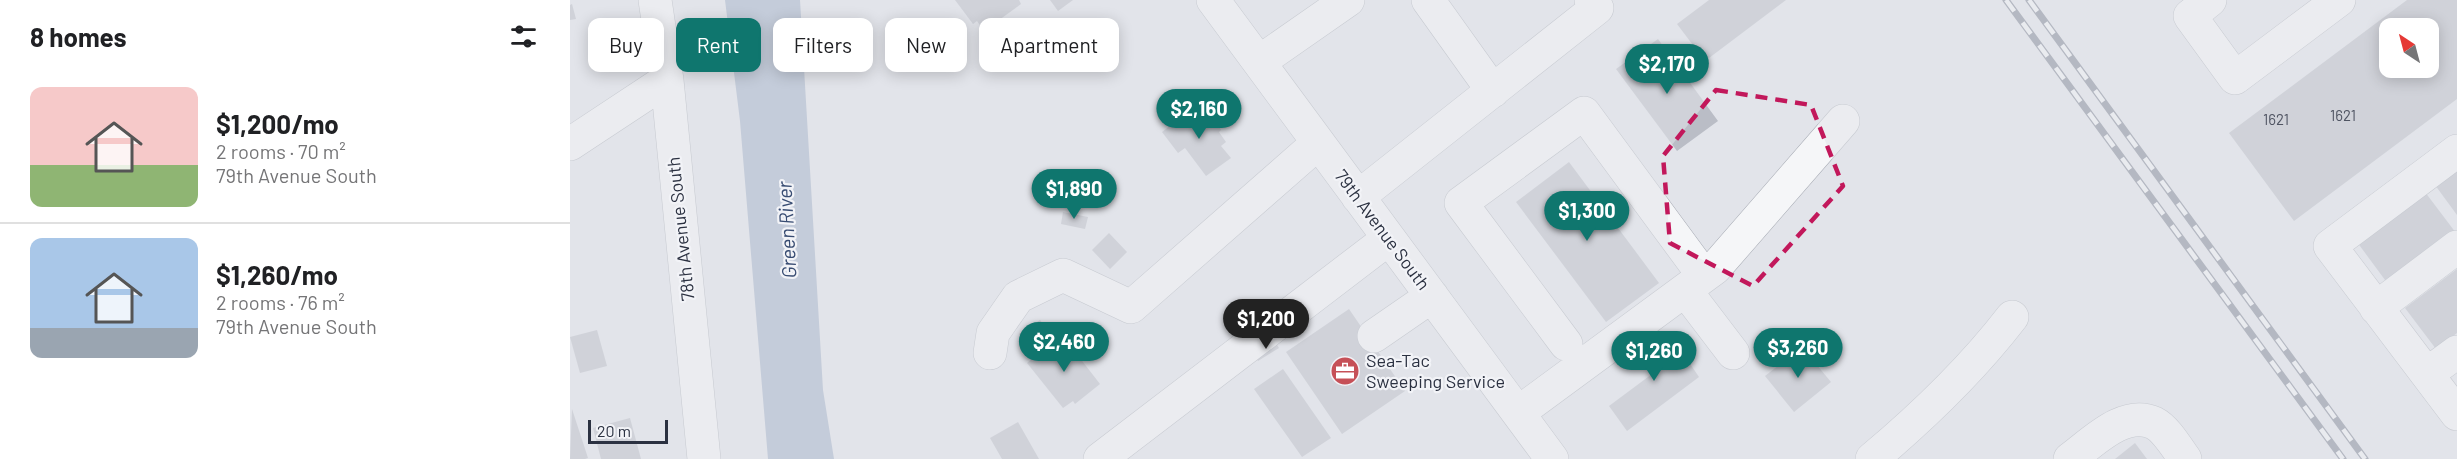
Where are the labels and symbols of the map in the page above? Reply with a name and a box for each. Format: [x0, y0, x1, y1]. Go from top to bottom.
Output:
north arrow [2379, 18, 2439, 78]
pin: $2,170 [1618, 44, 1716, 95]
pin: $2,160 [1150, 89, 1248, 140]
house number: 1621 [2330, 106, 2356, 124]
house number: 1621 [2263, 110, 2289, 128]
street label: 78th Avenue South [661, 156, 699, 302]
street label: 79th Avenue South [1330, 165, 1435, 294]
pin: $1,890 [1025, 169, 1123, 220]
water label: Green River [771, 180, 801, 279]
pin: $1,300 [1538, 191, 1636, 242]
pin: $1,200 [1217, 299, 1315, 350]
pin: $2,460 [1015, 322, 1113, 373]
pin: $3,260 [1749, 328, 1847, 379]
pin: $1,260 [1605, 331, 1703, 382]
place label: Sea-Tac Sweeping Service [1366, 349, 1505, 392]
office icon: Sea-Tac Sweeping Service [1329, 355, 1361, 387]
scale bar [588, 417, 668, 444]

